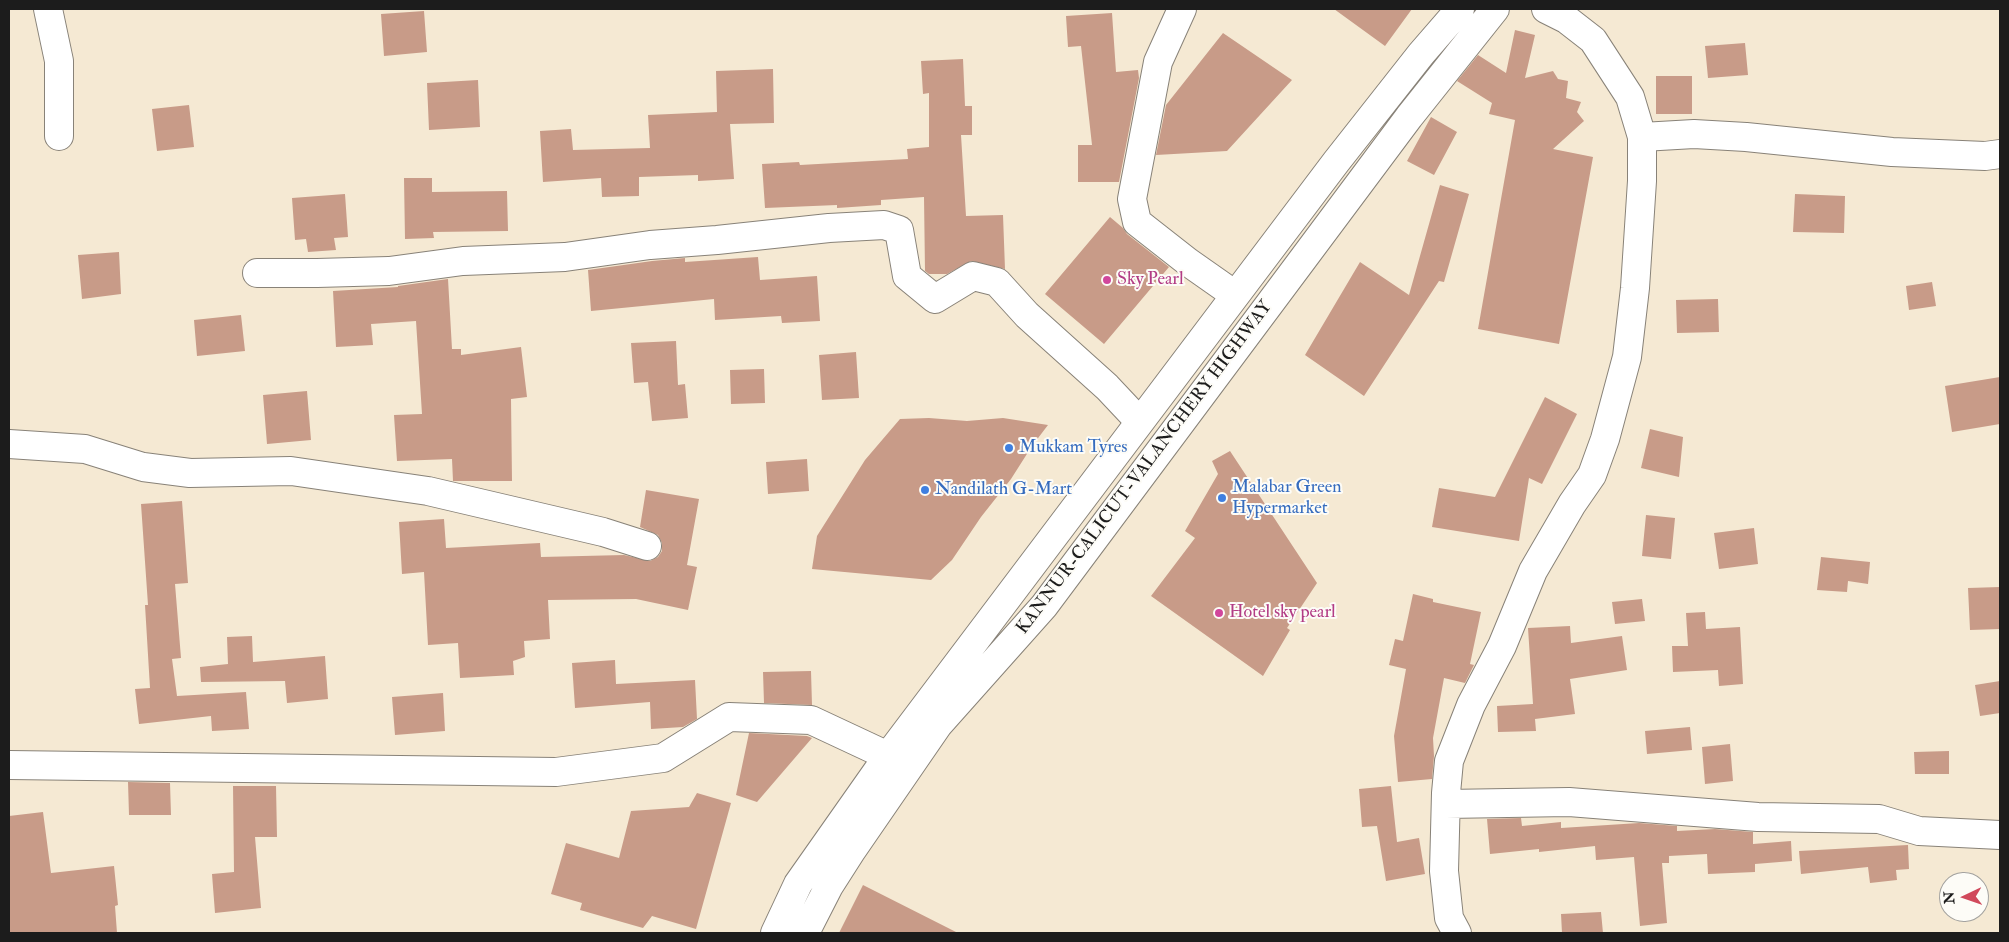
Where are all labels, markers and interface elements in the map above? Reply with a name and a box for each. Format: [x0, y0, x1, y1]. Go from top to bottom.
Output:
place label: Sky Pearl [1117, 269, 1184, 291]
marker: Sky Pearl [1101, 274, 1113, 286]
street label: KANNUR-CALICUT-VALANCHERY HIGHWAY [1013, 297, 1277, 639]
place label: Mukkam Tyres [1019, 437, 1127, 459]
marker: Mukkam Tyres [1003, 442, 1015, 454]
place label: Malabar Green Hypermarket [1232, 477, 1342, 520]
place label: Nandilath G-Mart [935, 479, 1072, 501]
marker: Nandilath G-Mart [919, 484, 931, 496]
marker: Malabar Green Hypermarket [1216, 492, 1228, 504]
place label: Hotel sky pearl [1229, 602, 1336, 624]
marker: Hotel sky pearl [1213, 607, 1225, 619]
north arrow [1939, 872, 1989, 922]
text: N [1941, 891, 1958, 904]

